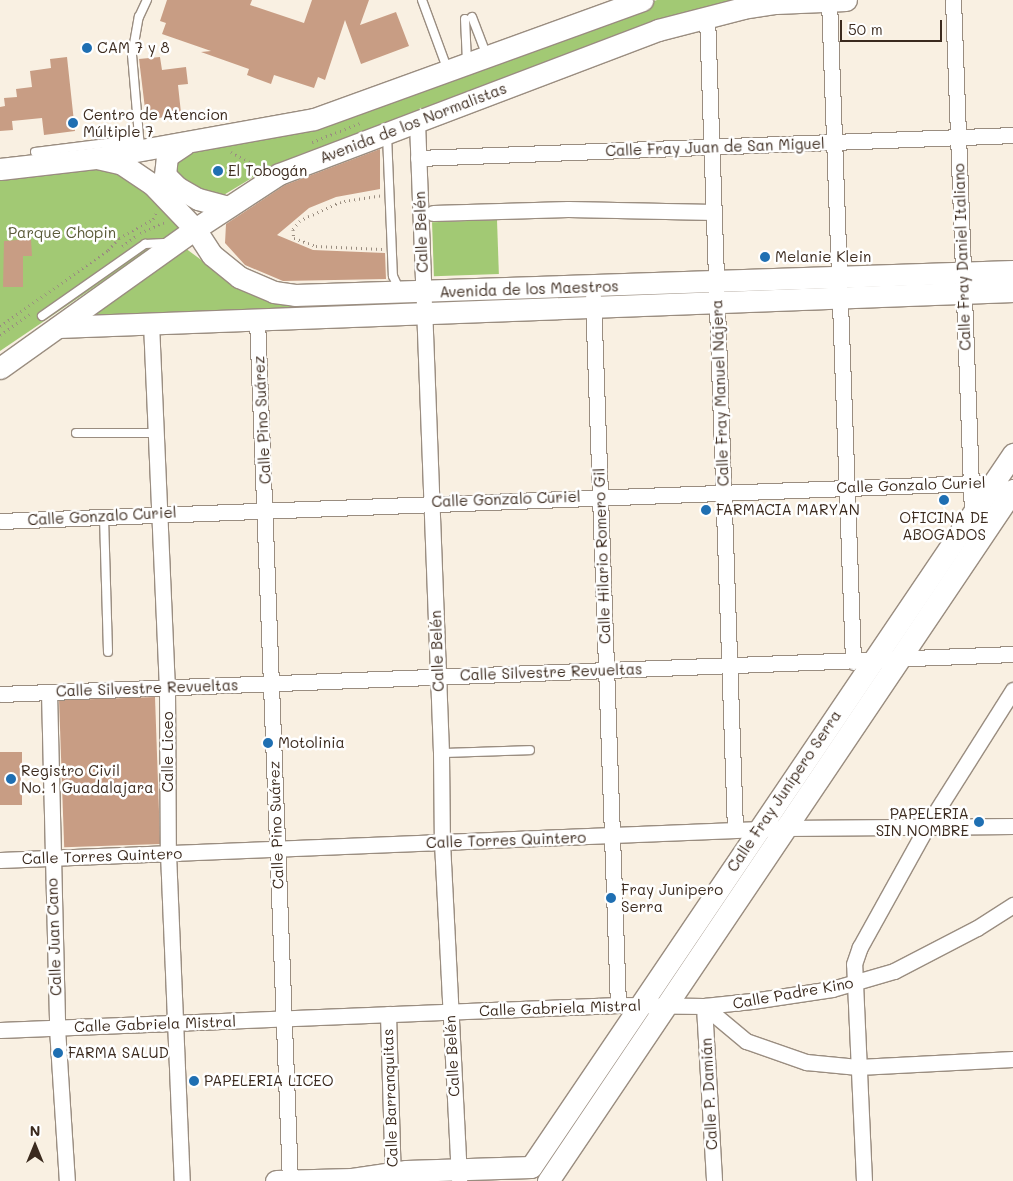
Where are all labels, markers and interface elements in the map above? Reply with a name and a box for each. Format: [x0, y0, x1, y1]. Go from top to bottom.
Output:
scale bar [843, 10, 946, 42]
text: 50 m [848, 19, 883, 39]
place label: CAM 7 y 8 [97, 39, 170, 57]
marker: CAM 7 y 8 [81, 42, 93, 54]
street label: Avenida de los Normalistas [317, 79, 509, 167]
place label: Centro de Atencion Múltiple 7 [83, 105, 228, 140]
marker: Centro de Atencion Múltiple 7 [67, 117, 79, 129]
street label: Calle Fray Juan de San Miguel [605, 134, 825, 160]
place label: El Tobogán [228, 162, 307, 180]
street label: Calle Fray Daniel Italiano [950, 163, 974, 351]
marker: El Tobogán [212, 165, 224, 177]
street label: Calle Belén [411, 191, 431, 273]
park label: Parque Chopin [8, 224, 116, 242]
place label: Melanie Klein [775, 248, 871, 266]
marker: Melanie Klein [759, 251, 771, 263]
street label: Avenida de los Maestros [439, 277, 619, 301]
street label: Calle Fray Manuel Nájera [708, 299, 732, 487]
street label: Calle Pino Suárez [250, 355, 274, 485]
street label: Calle Hilario Romero Gil [590, 468, 614, 644]
street label: Calle Gonzalo Curiel [836, 473, 986, 497]
street label: Calle Gonzalo Curiel [431, 487, 581, 511]
marker: OFICINA DE ABOGADOS [938, 494, 950, 506]
place label: FARMACIA MARYAN [716, 501, 860, 519]
street label: Calle Gonzalo Curiel [27, 503, 177, 529]
marker: FARMACIA MARYAN [700, 504, 712, 516]
place label: OFICINA DE ABOGADOS [899, 508, 989, 543]
street label: Calle Belén [427, 610, 447, 692]
street label: Calle Silvestre Revueltas [459, 660, 643, 684]
street label: Calle Silvestre Revueltas [55, 676, 239, 700]
street label: Calle Fray Junípero Serra [723, 707, 845, 875]
street label: Calle Liceo [159, 711, 177, 793]
place label: Motolinia [278, 734, 345, 752]
marker: Motolinia [262, 737, 274, 749]
street label: Calle Pino Suárez [265, 760, 287, 890]
place label: Registro Civil No. 1 Guadalajara [21, 761, 154, 796]
marker: Registro Civil No. 1 Guadalajara [5, 773, 17, 785]
place label: PAPELERIA SIN NOMBRE [876, 804, 969, 839]
marker: PAPELERIA SIN NOMBRE [973, 816, 985, 828]
street label: Calle Torres Quintero [425, 828, 587, 852]
street label: Calle Torres Quintero [21, 844, 183, 868]
street label: Calle Juan Cano [43, 878, 65, 996]
place label: Fray Junipero Serra [621, 880, 723, 915]
marker: Fray Junipero Serra [605, 892, 617, 904]
street label: Calle Padre Kino [731, 974, 855, 1012]
street label: Calle Gabriela Mistral [479, 996, 641, 1020]
street label: Calle Gabriela Mistral [74, 1012, 236, 1036]
street label: Calle Belén [441, 1015, 463, 1097]
street label: Calle Barranquitas [379, 1028, 401, 1168]
street label: Calle P. Damián [697, 1037, 721, 1151]
place label: FARMA SALUD [68, 1044, 169, 1062]
marker: FARMA SALUD [52, 1047, 64, 1059]
place label: PAPELERIA LICEO [204, 1072, 334, 1090]
marker: PAPELERIA LICEO [188, 1075, 200, 1087]
north arrow [10, 1121, 60, 1171]
text: N [30, 1121, 40, 1140]

